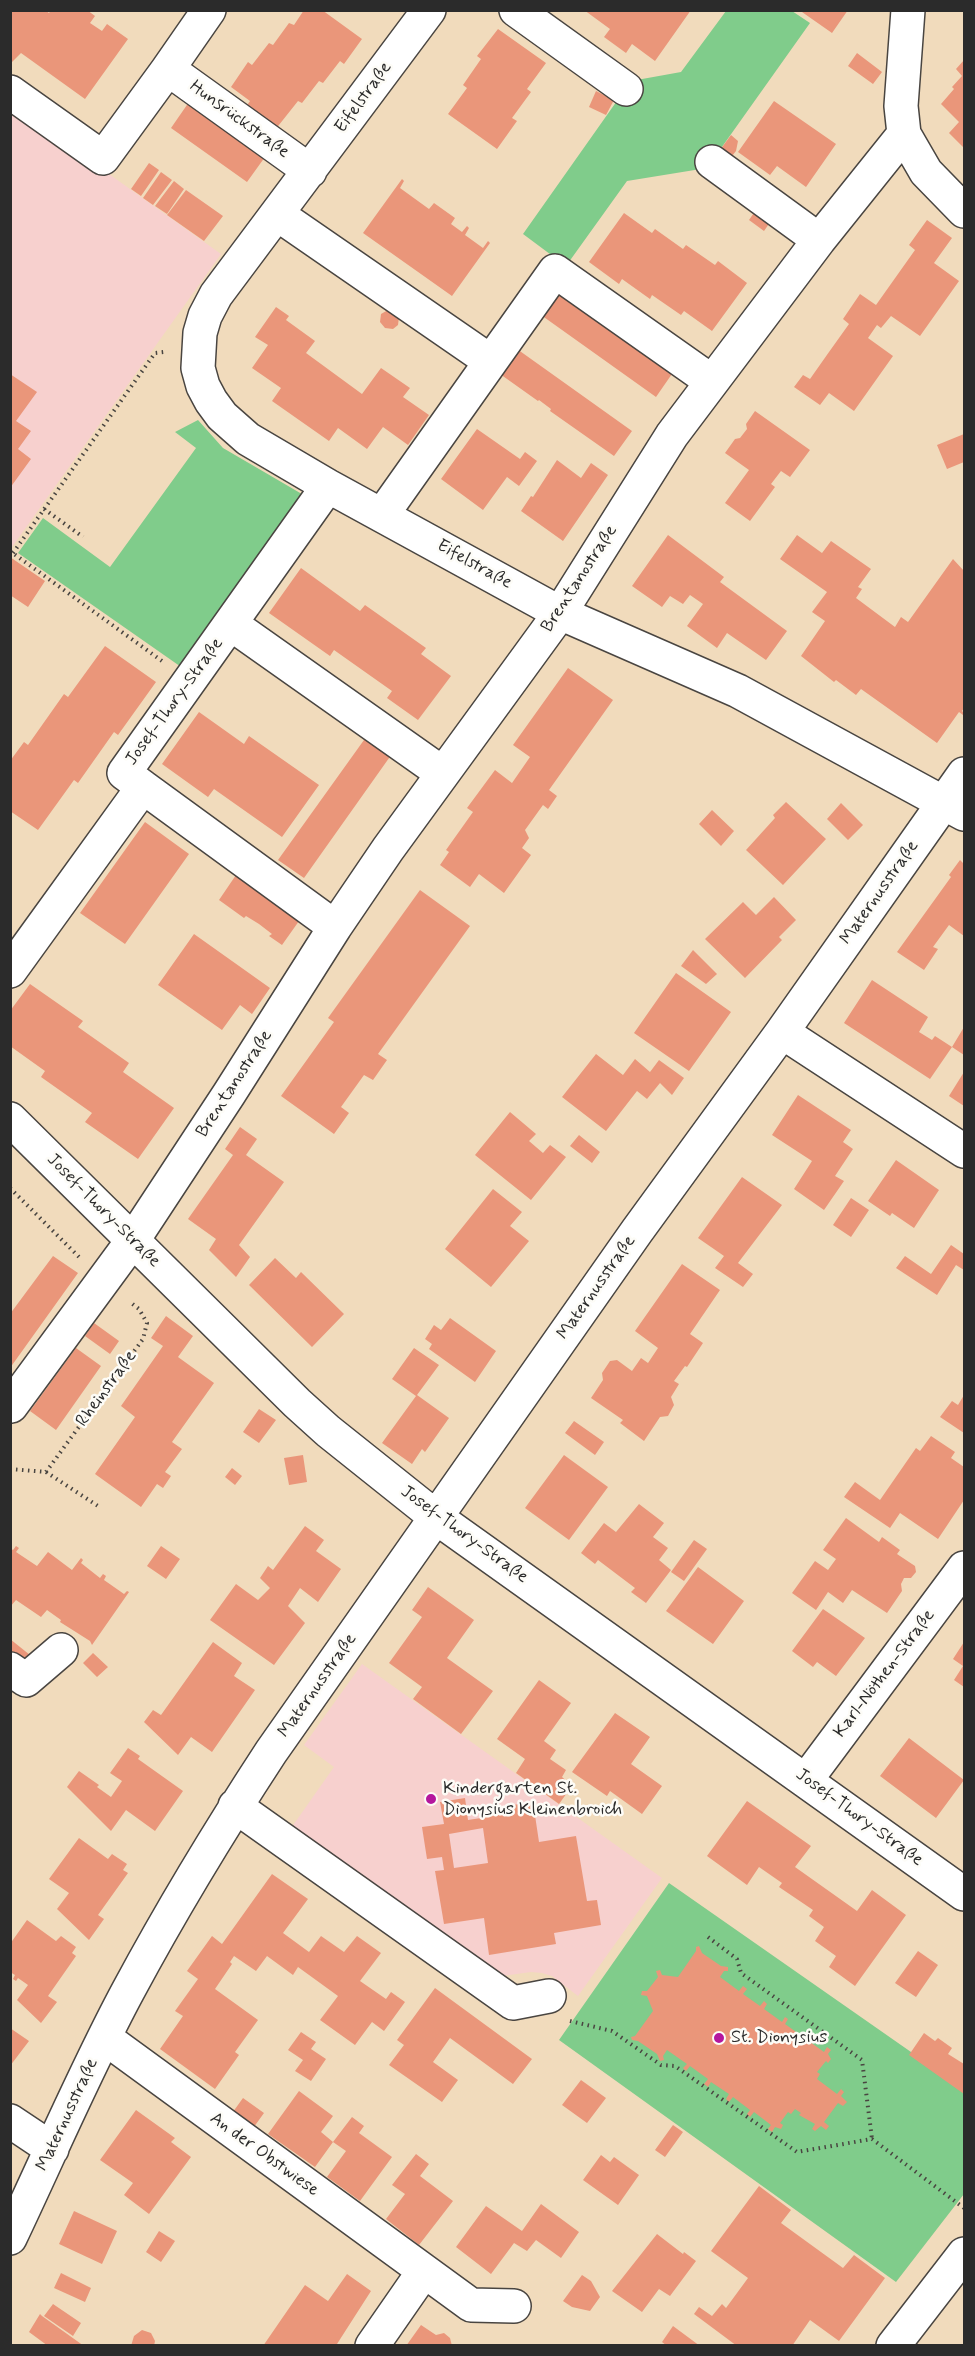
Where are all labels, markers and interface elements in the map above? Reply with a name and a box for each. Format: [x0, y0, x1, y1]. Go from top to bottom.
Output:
street label: Eifelstraße [331, 58, 397, 138]
street label: Hunsrückstraße [185, 76, 293, 164]
street label: Brentanostraße [537, 521, 623, 637]
street label: Eifelstraße [432, 535, 516, 595]
street label: Josef-Thory-Straße [121, 634, 229, 770]
street label: Maternusstraße [836, 837, 924, 949]
street label: Brentanostraße [192, 1026, 278, 1142]
street label: Josef-Thory-Straße [41, 1149, 165, 1273]
street label: Maternusstraße [553, 1232, 641, 1344]
street label: Rheinstraße [72, 1346, 142, 1432]
street label: Josef-Thory-Straße [396, 1481, 532, 1589]
street label: Karl-Nöthen-Straße [830, 1606, 940, 1742]
street label: Maternusstraße [274, 1630, 362, 1742]
street label: Josef-Thory-Straße [791, 1764, 927, 1872]
place label: Kindergarten St. Dionysius Kleinenbroich [443, 1778, 622, 1820]
marker: Kindergarten St. Dionysius Kleinenbroich [424, 1792, 438, 1806]
place label: St. Dionysius [731, 2027, 827, 2049]
marker: St. Dionysius [712, 2031, 726, 2045]
street label: Maternusstraße [32, 2055, 104, 2175]
street label: An der Obstwiese [205, 2108, 323, 2202]

